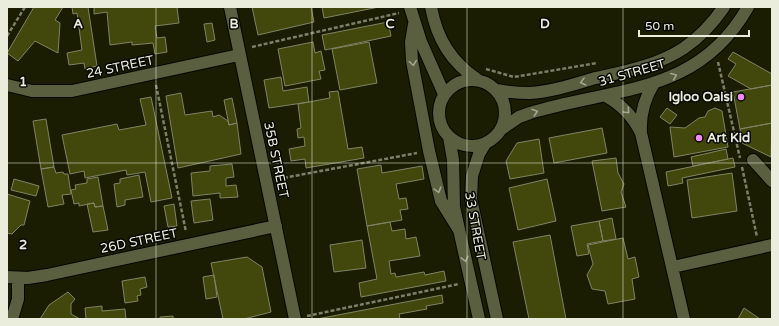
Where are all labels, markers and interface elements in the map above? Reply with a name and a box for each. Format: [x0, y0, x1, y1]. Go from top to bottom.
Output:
scale bar [639, 12, 749, 38]
text: A [73, 16, 83, 32]
text: B [229, 16, 239, 32]
text: C [385, 16, 395, 32]
text: D [540, 16, 550, 32]
text: 50 m [645, 19, 674, 33]
street label: 24 STREET [85, 52, 155, 82]
street label: 31 STREET [597, 56, 667, 90]
one-way arrow [408, 60, 417, 66]
one-way arrow [670, 73, 677, 81]
text: 1 [19, 74, 27, 90]
one-way arrow [579, 77, 586, 85]
place label: Igloo Oaisi [668, 89, 733, 105]
marker: Igloo Oaisi [736, 92, 746, 102]
one-way arrow [622, 107, 629, 114]
one-way arrow [531, 108, 538, 117]
street label: 35B STREET [260, 120, 292, 200]
place label: Art Kid [707, 130, 750, 146]
marker: Art Kid [694, 133, 704, 143]
one-way arrow [433, 186, 442, 193]
street label: 33 STREET [461, 191, 489, 261]
street label: 26D STREET [99, 225, 179, 257]
text: 2 [19, 237, 27, 253]
one-way arrow [461, 256, 469, 262]

